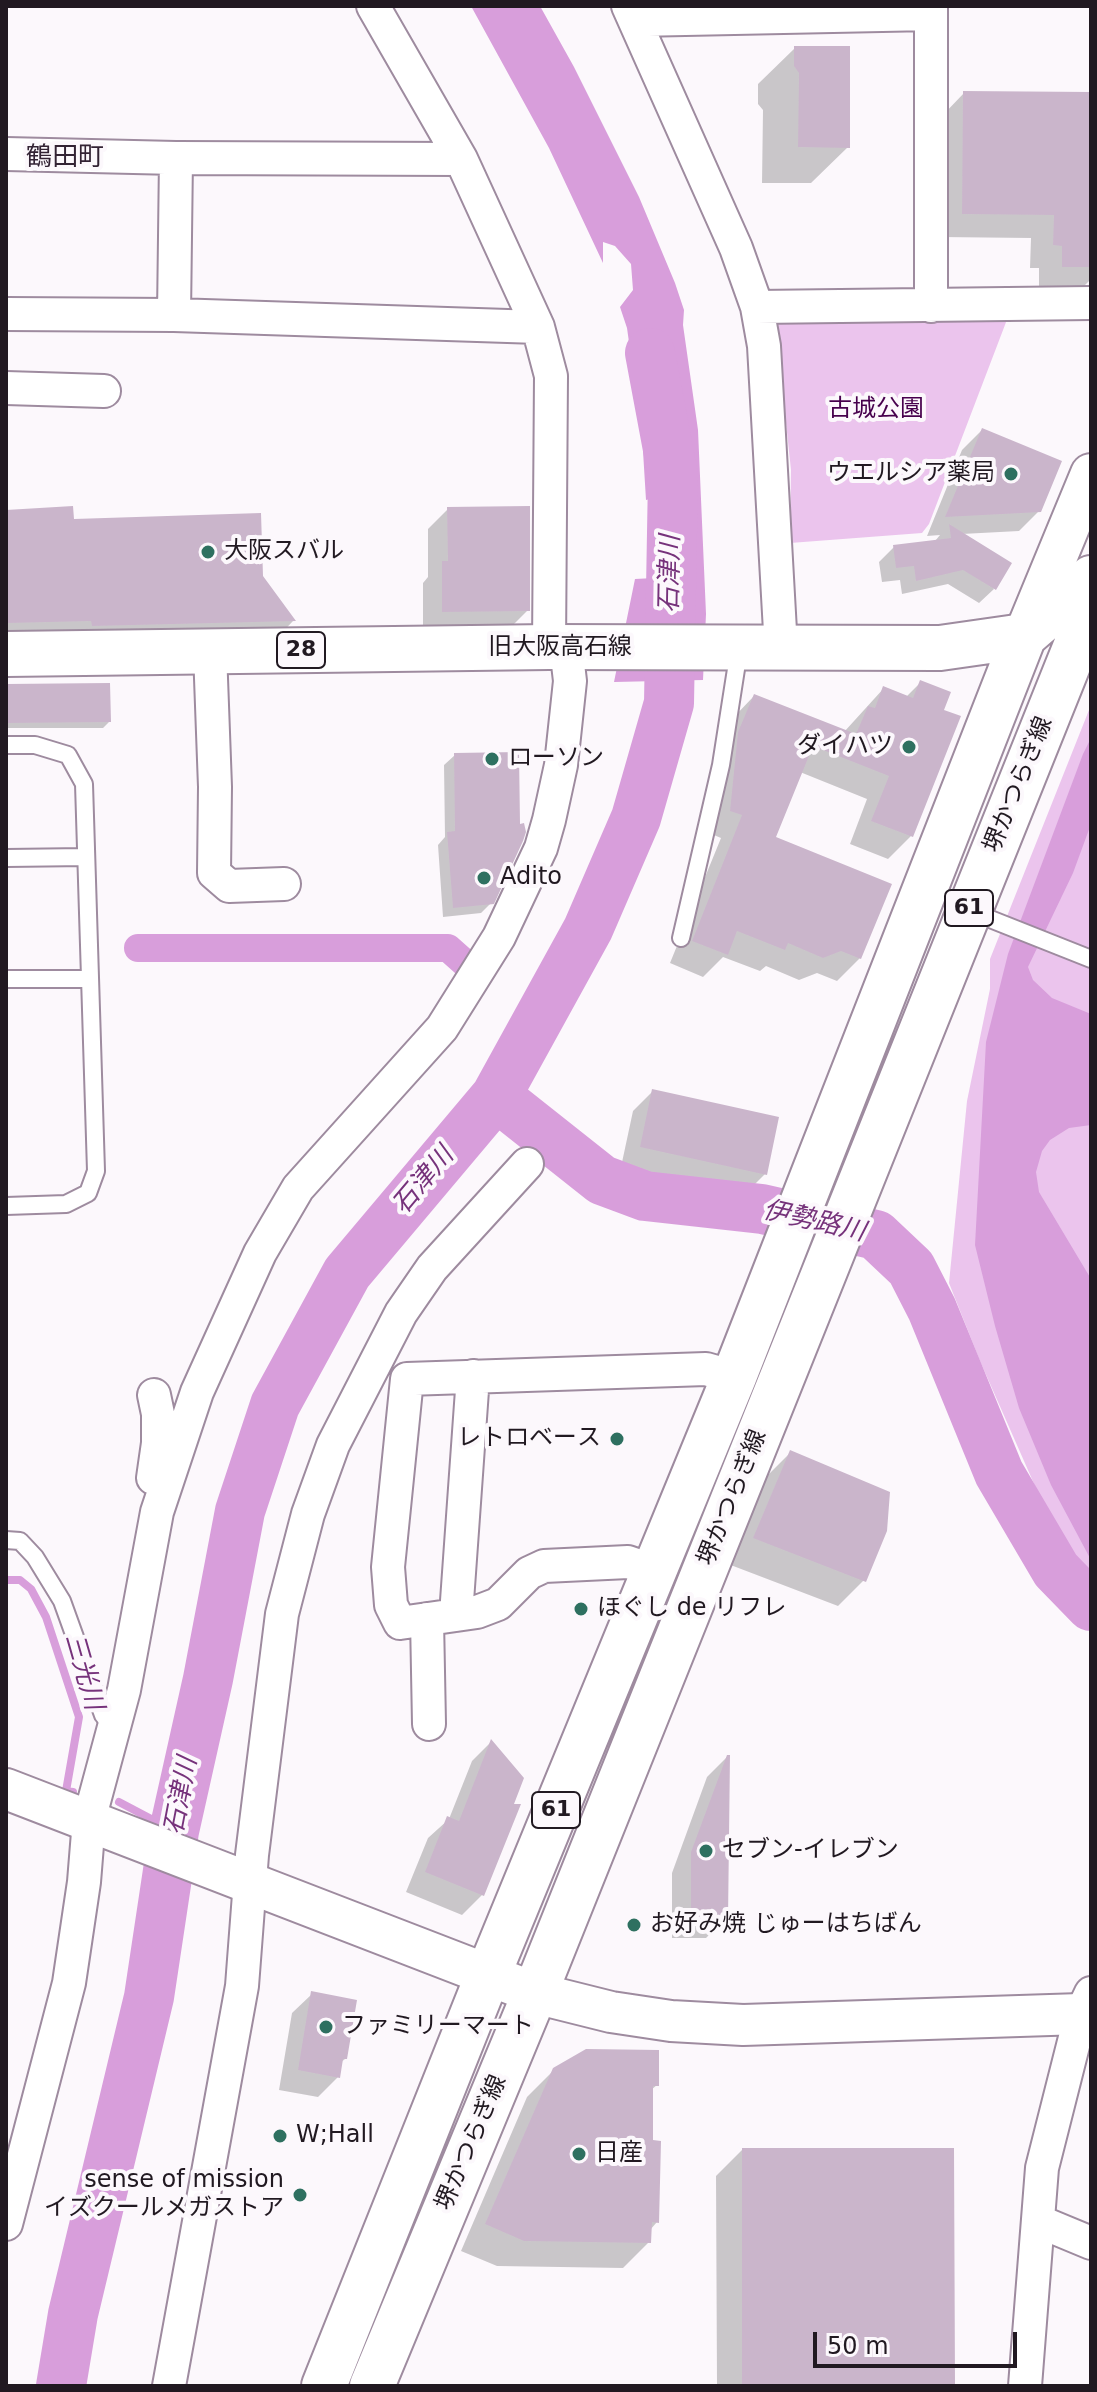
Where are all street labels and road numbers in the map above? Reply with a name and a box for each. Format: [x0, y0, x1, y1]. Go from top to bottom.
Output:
road number: 28 [277, 632, 325, 668]
street label: 旧大阪高石線 [488, 634, 632, 662]
street label: 堺かつらぎ線 [979, 713, 1059, 857]
road number: 61 [945, 890, 993, 926]
street label: 堺かつらぎ線 [693, 1426, 773, 1570]
road number: 61 [532, 1792, 580, 1828]
street label: 堺かつらぎ線 [431, 2071, 513, 2215]

